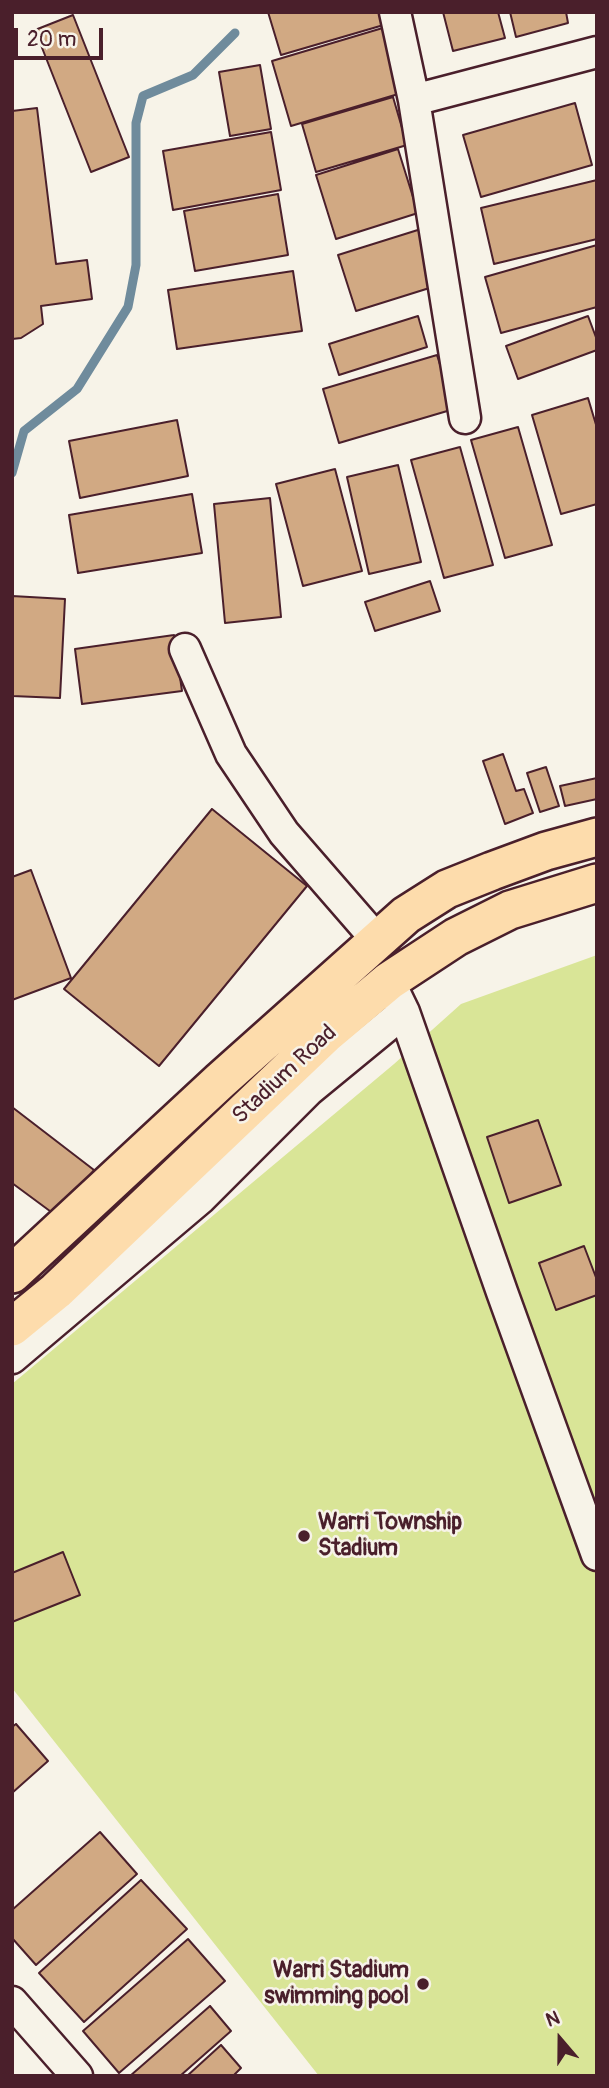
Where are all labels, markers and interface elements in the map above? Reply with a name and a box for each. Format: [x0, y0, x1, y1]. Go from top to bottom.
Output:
scale bar [18, 14, 107, 58]
text: 20 m [27, 26, 76, 53]
street label: Stadium Road [227, 1020, 343, 1130]
place label: Warri Township Stadium [318, 1509, 462, 1563]
marker: Warri Township Stadium [296, 1528, 312, 1544]
place label: Warri Stadium swimming pool [264, 1957, 409, 2011]
marker: Warri Stadium swimming pool [415, 1976, 431, 1992]
north arrow [525, 2004, 595, 2074]
text: N [543, 2006, 563, 2033]

